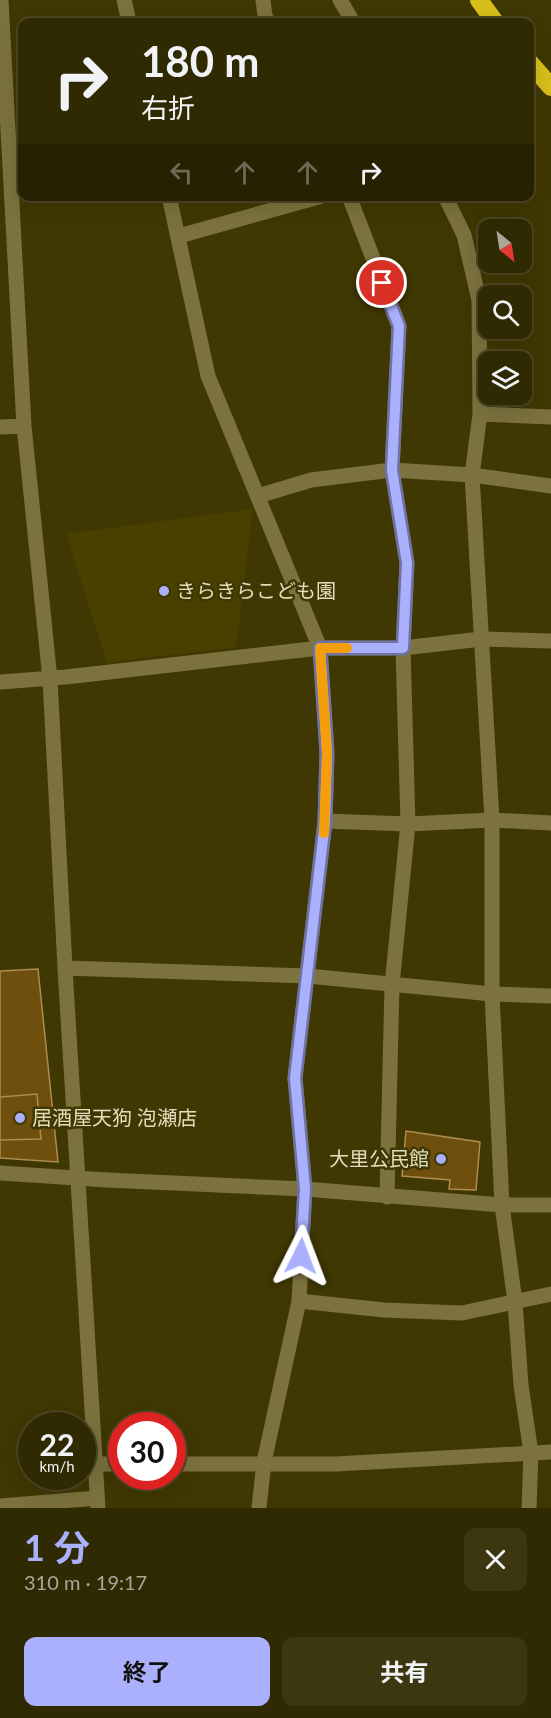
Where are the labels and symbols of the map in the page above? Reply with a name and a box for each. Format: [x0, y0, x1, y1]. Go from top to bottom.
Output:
north arrow [478, 219, 532, 273]
pin [356, 257, 407, 308]
place label: きらきらこども園 [176, 578, 336, 602]
marker: きらきらこども園 [157, 584, 171, 598]
place label: 居酒屋天狗 泡瀬店 [32, 1105, 197, 1129]
marker: 居酒屋天狗 泡瀬店 [13, 1111, 27, 1125]
place label: 大里公民館 [329, 1146, 429, 1170]
marker: 大里公民館 [434, 1152, 448, 1166]
position arrow [269, 1224, 333, 1288]
speed limit sign: 30 [108, 1412, 186, 1490]

